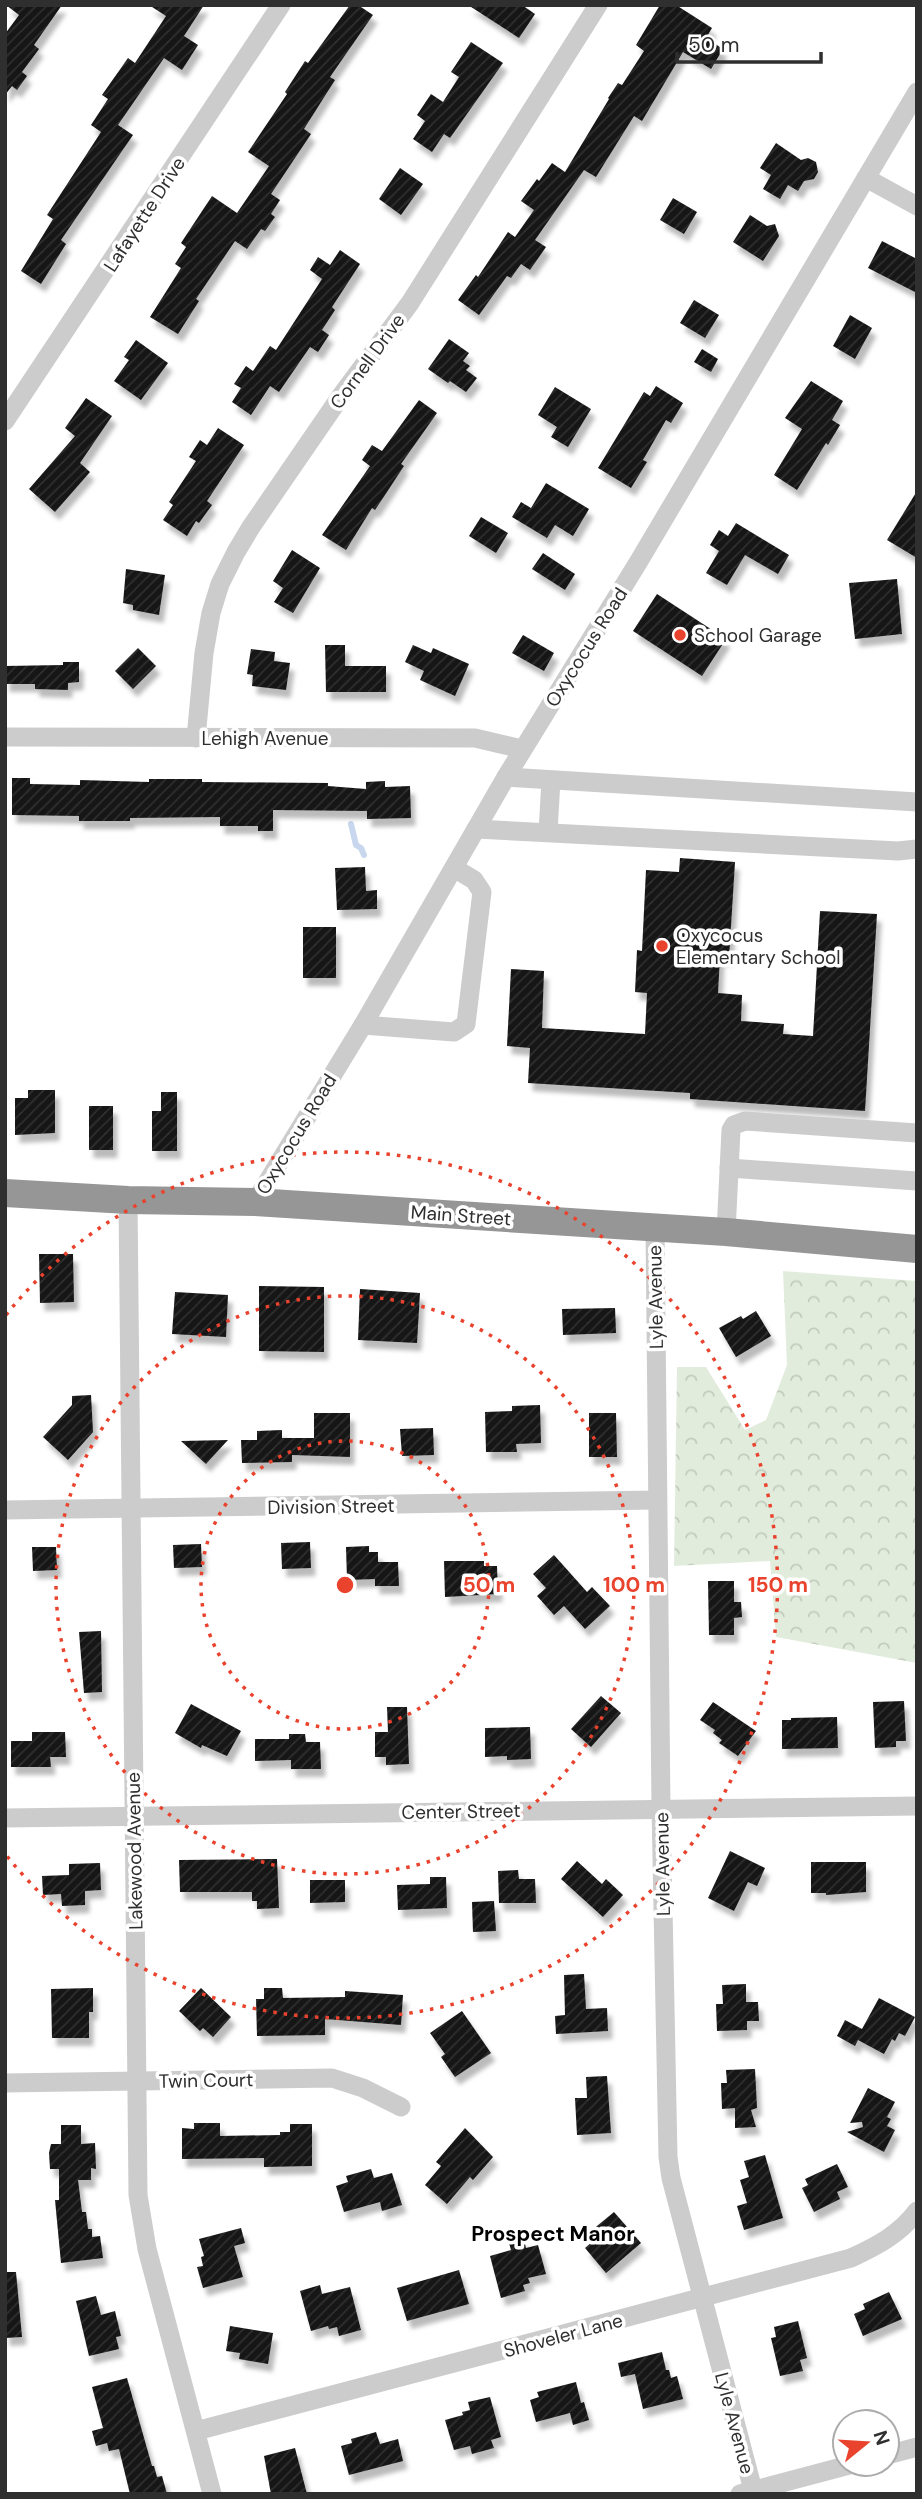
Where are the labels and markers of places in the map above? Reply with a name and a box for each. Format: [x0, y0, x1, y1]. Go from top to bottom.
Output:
place label: School Garage [694, 623, 822, 648]
marker: School Garage [672, 627, 688, 643]
place label: Oxycocus Elementary School [676, 923, 840, 970]
marker: Oxycocus Elementary School [654, 938, 670, 954]
centre of rings [333, 1573, 357, 1597]

